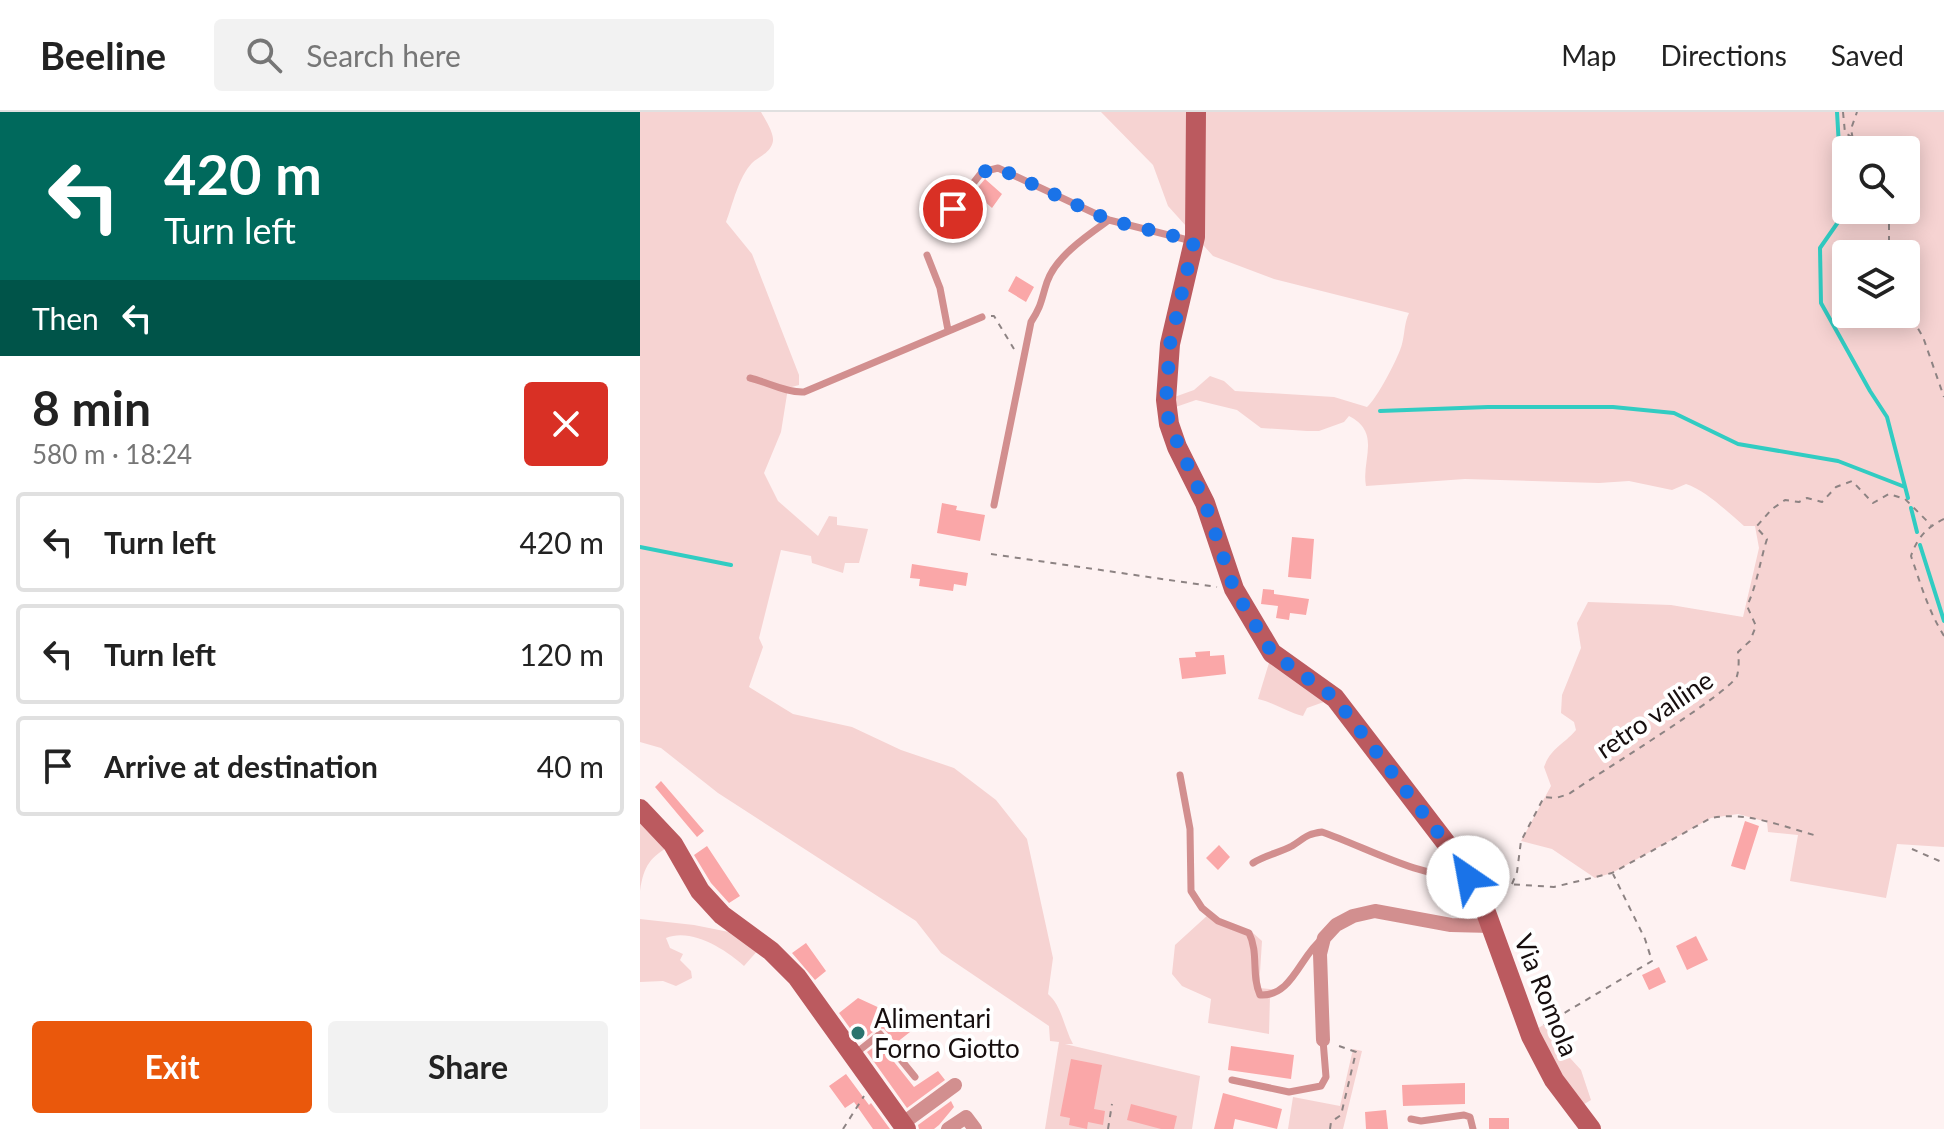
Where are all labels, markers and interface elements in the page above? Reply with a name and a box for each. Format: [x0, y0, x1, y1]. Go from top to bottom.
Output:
search box [214, 19, 774, 91]
text: Beeline [40, 32, 166, 78]
icon: search [242, 33, 286, 77]
text: Search here [306, 37, 461, 73]
text: Map [1561, 38, 1616, 72]
text: Directions [1660, 38, 1787, 72]
text: Saved [1831, 38, 1904, 72]
map controls [1832, 136, 1920, 328]
button: search [1832, 136, 1920, 224]
text: 420 m [164, 140, 322, 207]
icon: left [32, 144, 136, 248]
pin [919, 175, 987, 243]
icon: arrive [931, 187, 975, 231]
text: Turn left [164, 208, 296, 252]
button: layers [1832, 240, 1920, 328]
icon: left [115, 296, 159, 340]
text: Then [32, 300, 99, 336]
text: 8 min [32, 379, 151, 436]
button: close [524, 382, 608, 466]
text: 580 m · 18:24 [32, 438, 192, 470]
icon: left [36, 520, 80, 564]
text: Turn left [104, 524, 216, 560]
text: 420 m [519, 524, 604, 560]
icon: left [36, 632, 80, 676]
text: Turn left [104, 636, 216, 672]
text: 120 m [519, 636, 604, 672]
street label: retro valline [1589, 663, 1719, 765]
icon: arrive [36, 744, 80, 788]
text: Arrive at destination [104, 748, 378, 784]
text: 40 m [537, 748, 604, 784]
position arrow [1426, 835, 1510, 919]
street label: Via Romola [1508, 929, 1586, 1061]
place label: Alimentari Forno Giotto [874, 1002, 1020, 1064]
button: Exit [32, 1021, 312, 1113]
button: Share [328, 1021, 608, 1113]
marker: Alimentari Forno Giotto [849, 1024, 867, 1042]

